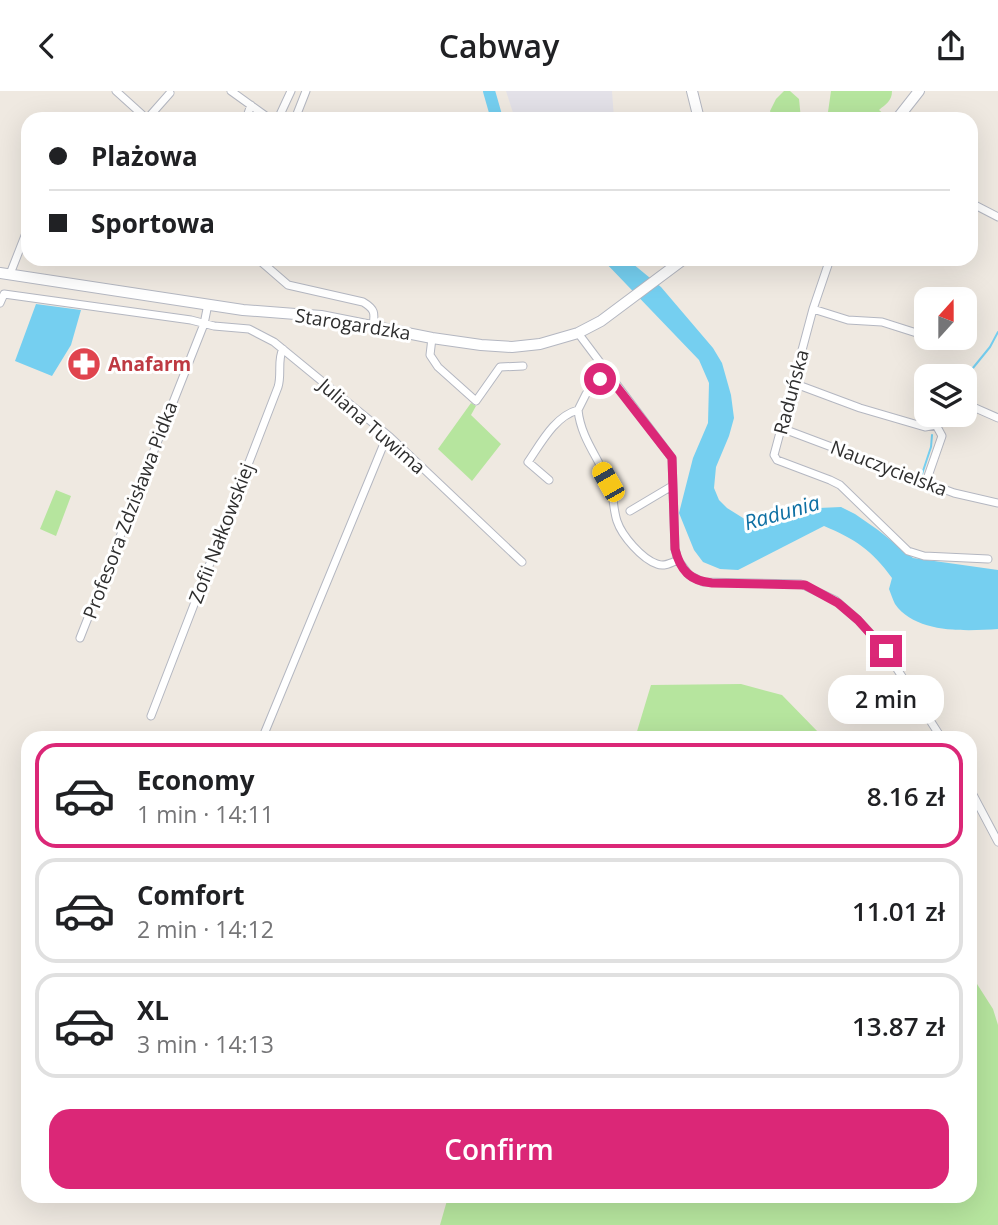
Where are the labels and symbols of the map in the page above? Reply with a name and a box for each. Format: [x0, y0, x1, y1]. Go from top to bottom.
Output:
north arrow [914, 287, 976, 350]
street label: Starogardzka [293, 302, 413, 346]
pharmacy icon: Anafarm [65, 345, 103, 383]
street label: Raduńska [767, 347, 815, 437]
place label: Anafarm [108, 351, 191, 377]
route start [584, 363, 616, 395]
street label: Juliana Tuwima [311, 371, 431, 480]
street label: Profesora Zdzisława Pidka [77, 398, 183, 622]
street label: Nauczycielska [827, 434, 951, 502]
street label: Zofii Nałkowskiej [182, 459, 260, 607]
car [589, 459, 628, 505]
water label: Radunia [741, 488, 823, 536]
route end [870, 635, 902, 667]
callout: 2 min [828, 675, 944, 725]

